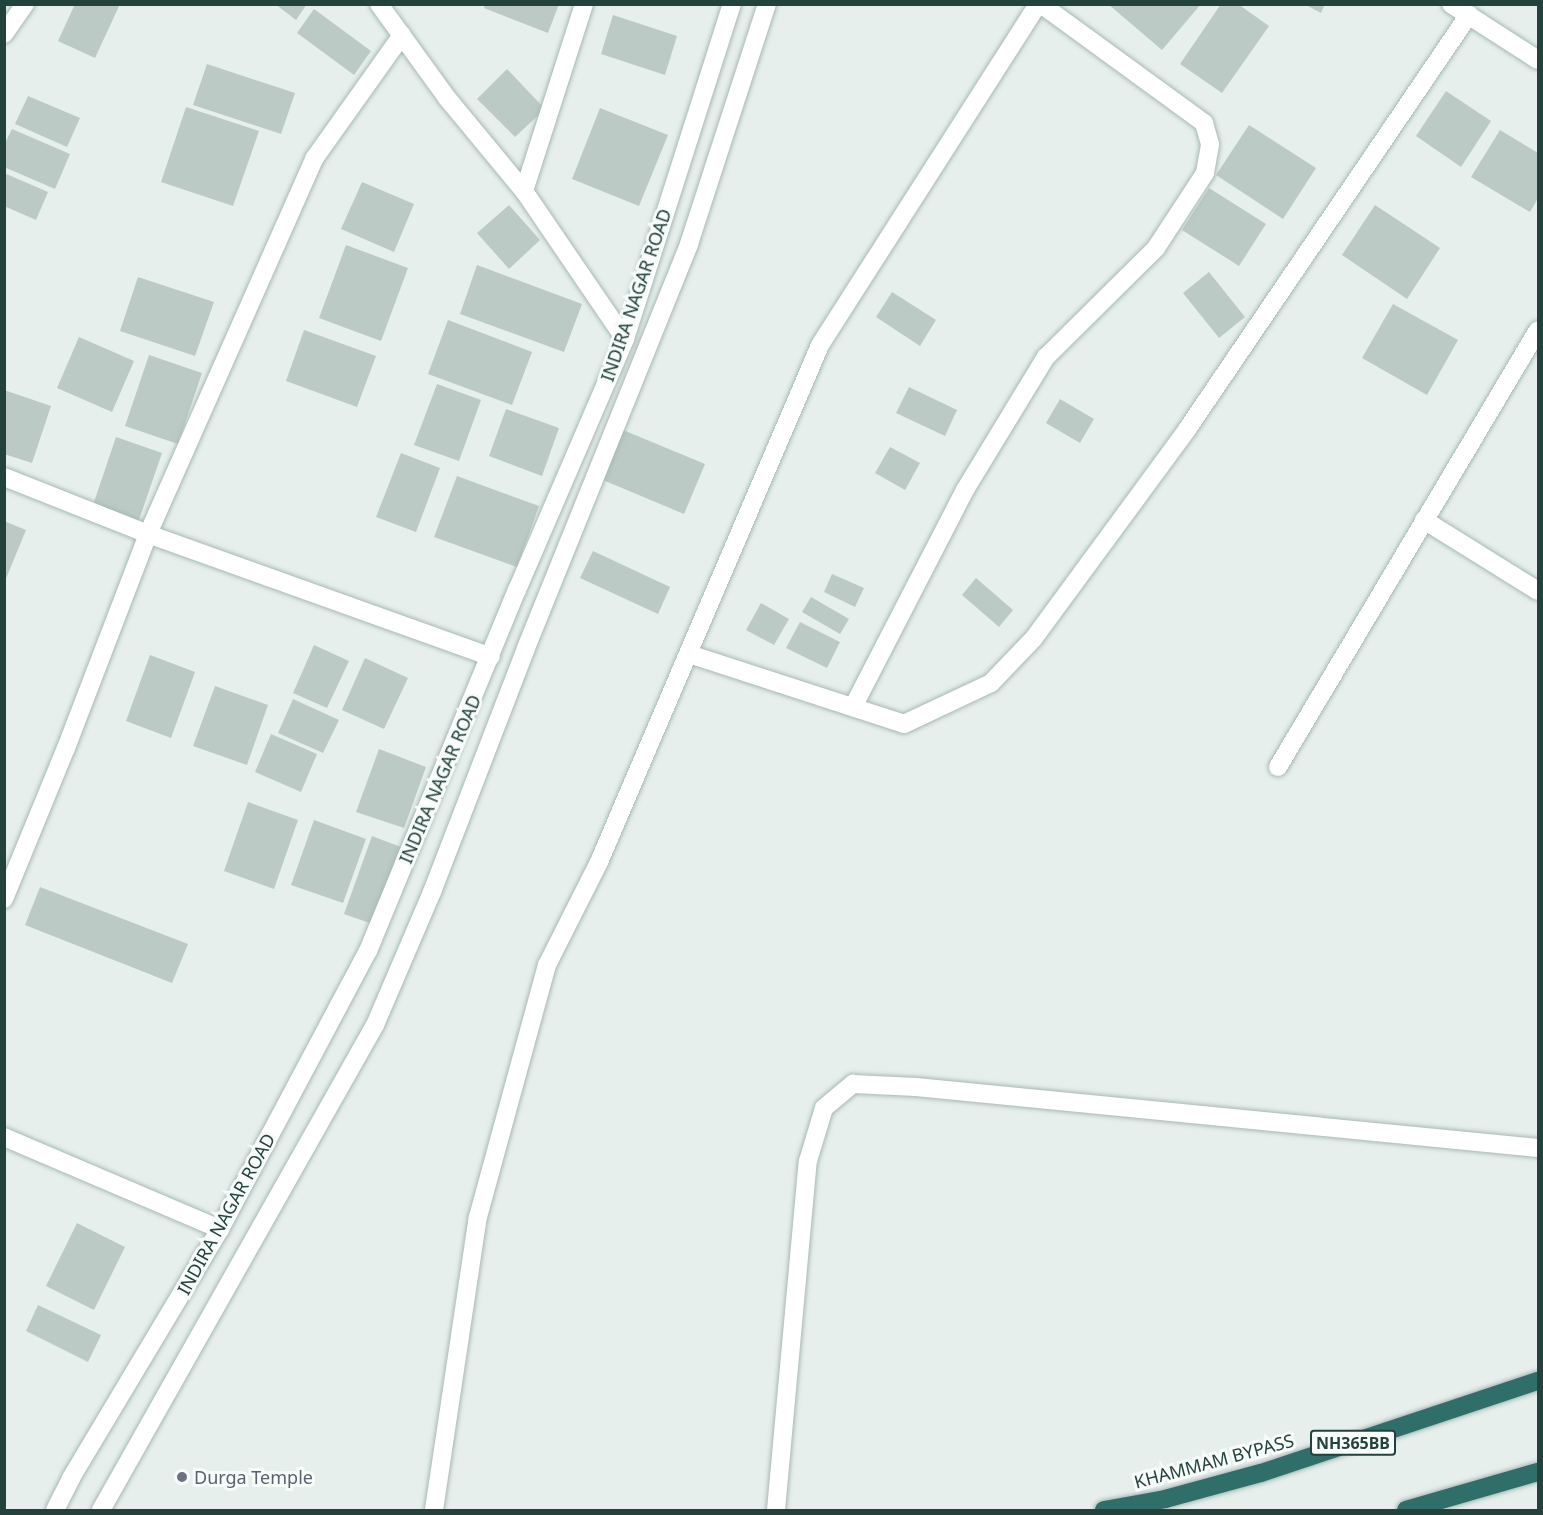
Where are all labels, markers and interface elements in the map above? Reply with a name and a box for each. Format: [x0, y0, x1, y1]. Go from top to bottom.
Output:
street label: INDIRA NAGAR ROAD [596, 206, 676, 384]
street label: INDIRA NAGAR ROAD [395, 691, 485, 867]
street label: INDIRA NAGAR ROAD [173, 1130, 279, 1298]
street label: KHAMMAM BYPASS [1132, 1429, 1296, 1493]
road number: NH365BB [1310, 1430, 1396, 1456]
place label: Durga Temple [194, 1466, 313, 1488]
marker: Durga Temple [175, 1470, 189, 1484]

